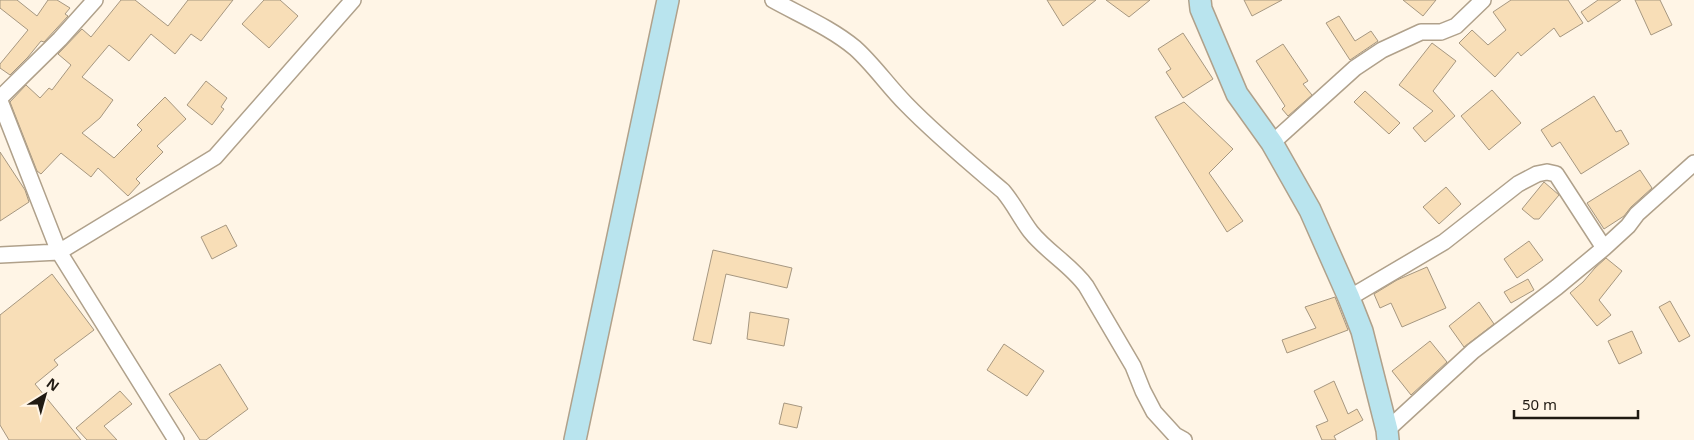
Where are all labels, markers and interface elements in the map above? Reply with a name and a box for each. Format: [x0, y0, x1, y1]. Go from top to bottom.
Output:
north arrow [20, 370, 70, 420]
text: N [43, 373, 63, 395]
scale bar [1514, 388, 1638, 420]
text: 50 m [1522, 394, 1557, 414]

